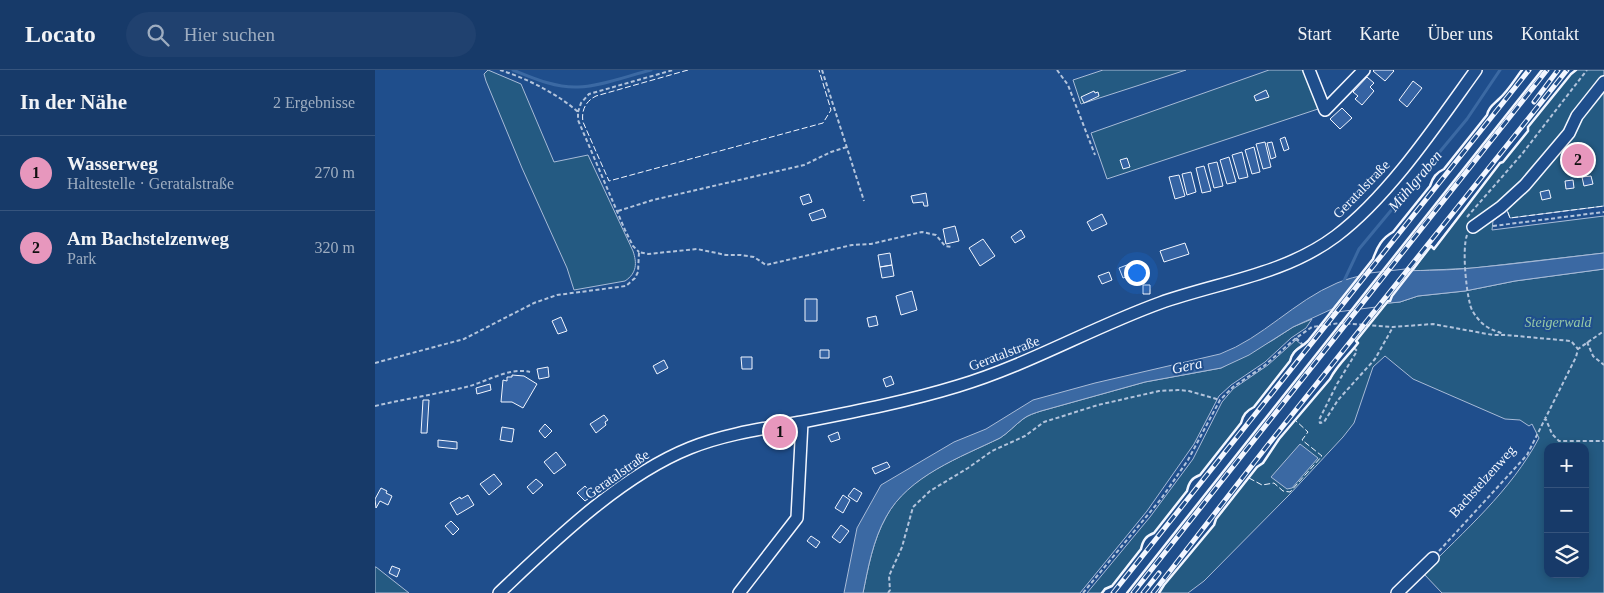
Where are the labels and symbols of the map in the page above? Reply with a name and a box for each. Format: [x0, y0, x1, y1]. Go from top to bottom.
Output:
pin: 2 [1562, 141, 1594, 179]
water label: Mühlgraben [1384, 147, 1445, 215]
street label: Geratalstraße [1330, 157, 1393, 221]
your location [1124, 260, 1150, 286]
park label: Steigerwald [1525, 315, 1592, 330]
street label: Geratalstraße [967, 333, 1042, 374]
water label: Gera [1170, 355, 1204, 377]
pin: 1 [764, 413, 796, 451]
street label: Bachstelzenweg [1446, 443, 1518, 520]
street label: Geratalstraße [582, 447, 652, 502]

